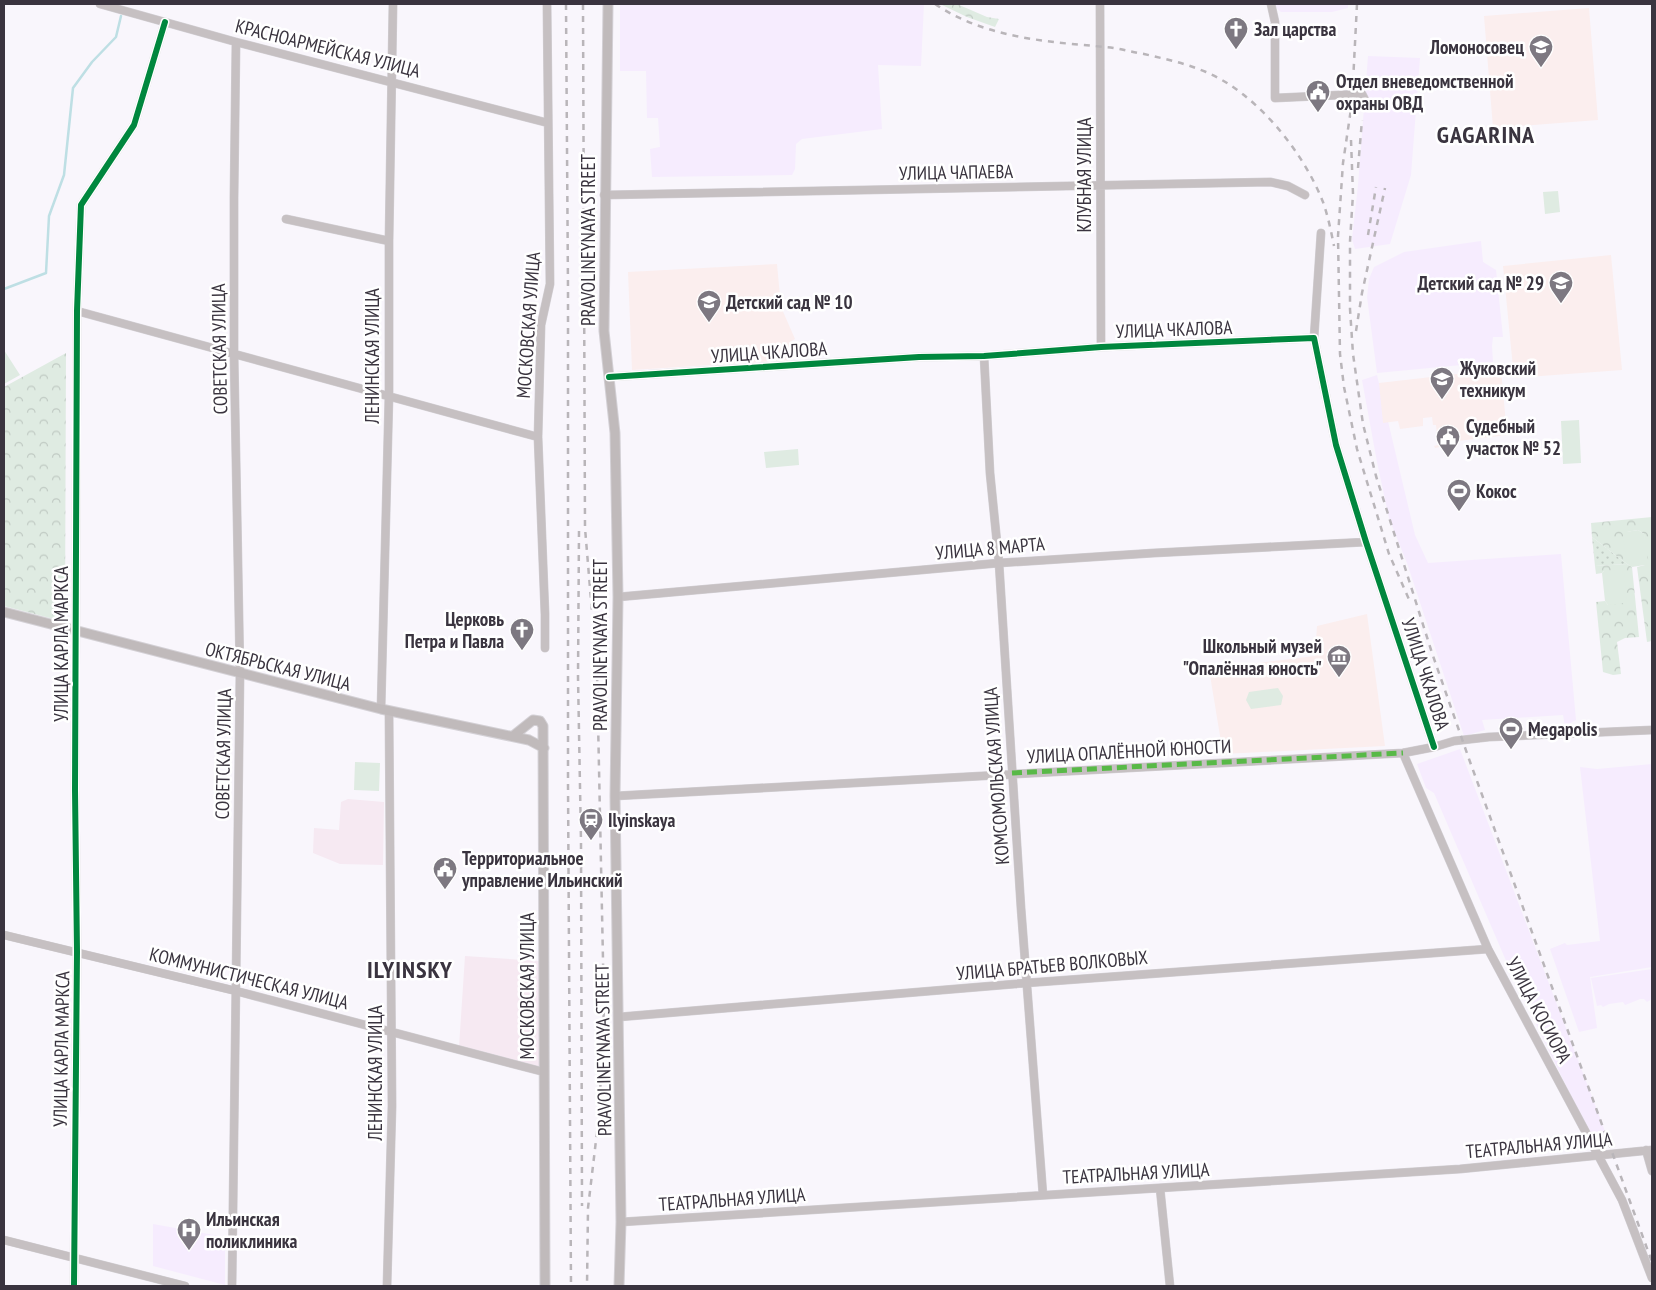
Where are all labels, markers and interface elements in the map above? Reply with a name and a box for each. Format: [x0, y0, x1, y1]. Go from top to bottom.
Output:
street label: КРАСНОАРМЕЙСКАЯ УЛИЦА [233, 13, 423, 83]
church icon: Зал царства [1223, 16, 1249, 50]
place label: Зал царства [1254, 17, 1337, 41]
school or university icon: Ломоносовец [1528, 34, 1554, 68]
place label: Ломоносовец [1429, 35, 1524, 59]
place label: Отдел вневедомственной охраны ОВД [1336, 69, 1513, 115]
public building icon: Отдел вневедомственной охраны ОВД [1305, 79, 1331, 113]
street label: КЛУБНАЯ УЛИЦА [1072, 118, 1096, 232]
district label: GAGARINA [1437, 119, 1535, 150]
street label: PRAVOLINEYNAYA STREET [576, 153, 600, 326]
street label: УЛИЦА ЧАПАЕВА [899, 159, 1013, 185]
street label: МОСКОВСКАЯ УЛИЦА [511, 251, 545, 399]
school or university icon: Детский сад № 29 [1548, 270, 1574, 304]
place label: Детский сад № 29 [1418, 271, 1544, 295]
street label: СОВЕТСКАЯ УЛИЦА [206, 283, 232, 415]
street label: ЛЕНИНСКАЯ УЛИЦА [360, 288, 384, 425]
school or university icon: Детский сад № 10 [696, 289, 722, 323]
place label: Детский сад № 10 [726, 290, 852, 314]
street label: УЛИЦА ЧКАЛОВА [1115, 315, 1233, 343]
street label: УЛИЦА ЧКАЛОВА [710, 336, 828, 368]
place label: Жуковский техникум [1459, 356, 1536, 402]
school or university icon: Жуковский техникум [1429, 366, 1455, 400]
place label: Судебный участок № 52 [1465, 414, 1561, 460]
public building icon: Судебный участок № 52 [1435, 424, 1461, 458]
sports icon: Кокос [1446, 478, 1472, 512]
place label: Кокос [1476, 479, 1517, 503]
street label: УЛИЦА 8 МАРТА [934, 531, 1046, 565]
street label: PRAVOLINEYNAYA STREET [588, 558, 612, 731]
street label: УЛИЦА КАРЛА МАРКСА [49, 566, 73, 722]
place label: Церковь Петра и Павла [405, 607, 504, 653]
street label: УЛИЦА ЧКАЛОВА [1397, 615, 1455, 733]
church icon: Церковь Петра и Павла [509, 617, 535, 651]
place label: Школьный музей "Опалённая юность" [1183, 634, 1322, 680]
street label: ОКТЯБРЬСКАЯ УЛИЦА [203, 636, 353, 696]
museum icon: Школьный музей "Опалённая юность" [1326, 644, 1352, 678]
street label: КОМСОМОЛЬСКАЯ УЛИЦА [978, 686, 1014, 866]
street label: СОВЕТСКАЯ УЛИЦА [210, 688, 236, 820]
sports icon: Megapolis [1498, 716, 1524, 750]
place label: Megapolis [1528, 717, 1598, 741]
street label: УЛИЦА ОПАЛЁННОЙ ЮНОСТИ [1026, 734, 1232, 768]
station icon: Ilyinskaya [578, 807, 604, 841]
place label: Ilyinskaya [608, 808, 675, 832]
place label: Территориальное управление Ильинский [461, 846, 623, 892]
public building icon: Территориальное управление Ильинский [432, 856, 458, 890]
street label: МОСКОВСКАЯ УЛИЦА [515, 913, 539, 1059]
street label: КОММУНИСТИЧЕСКАЯ УЛИЦА [147, 942, 351, 1014]
street label: УЛИЦА БРАТЬЕВ ВОЛКОВЫХ [955, 945, 1149, 985]
street label: УЛИЦА КОСИОРА [1501, 953, 1577, 1067]
district label: ILYINSKY [367, 954, 453, 985]
street label: PRAVOLINEYNAYA STREET [589, 963, 617, 1136]
street label: УЛИЦА КАРЛА МАРКСА [48, 971, 74, 1127]
street label: ЛЕНИНСКАЯ УЛИЦА [363, 1005, 387, 1142]
street label: ТЕАТРАЛЬНАЯ УЛИЦА [1465, 1127, 1613, 1163]
street label: ТЕАТРАЛЬНАЯ УЛИЦА [1062, 1157, 1210, 1189]
street label: ТЕАТРАЛЬНАЯ УЛИЦА [658, 1182, 806, 1216]
place label: Ильинская поликлиника [206, 1207, 298, 1253]
hospital icon: Ильинская поликлиника [176, 1217, 202, 1251]

